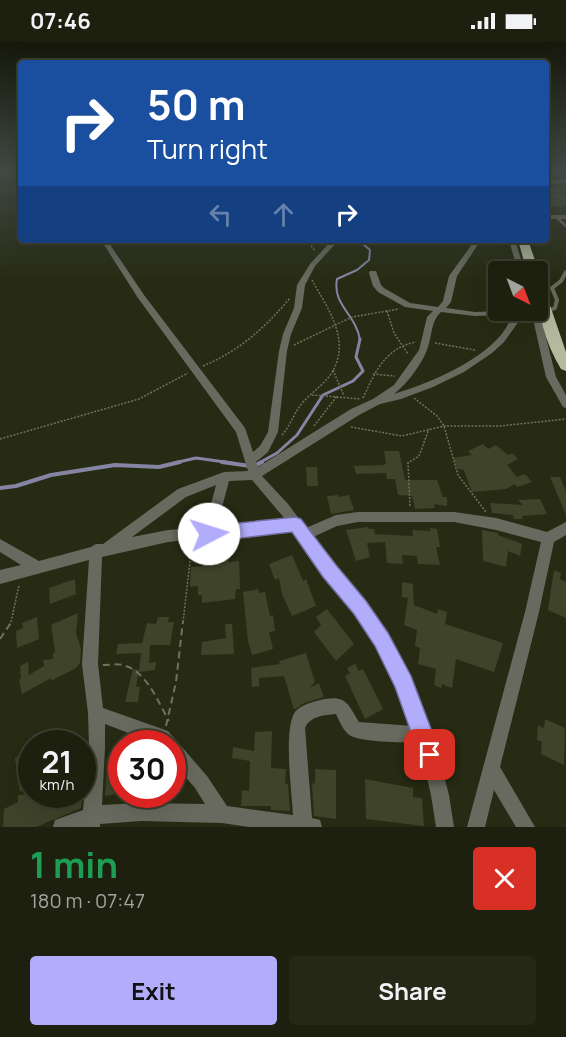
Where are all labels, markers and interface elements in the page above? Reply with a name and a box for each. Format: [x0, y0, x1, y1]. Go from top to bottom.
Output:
text: 07:46 [30, 6, 91, 36]
text: 50 m [147, 75, 245, 133]
icon: right [48, 84, 126, 162]
text: Turn right [147, 130, 268, 167]
icon: left [204, 198, 237, 231]
icon: ahead [267, 198, 300, 231]
icon: right [330, 198, 363, 231]
north arrow [488, 261, 548, 321]
map controls [488, 261, 548, 321]
position arrow [177, 502, 241, 566]
pin [404, 729, 455, 780]
speed limit sign: 30 [108, 730, 186, 808]
icon: arrive [413, 738, 446, 771]
text: 21 [41, 741, 73, 782]
text: km/h [40, 774, 74, 795]
text: 1 min [30, 840, 118, 889]
button: close [473, 847, 536, 910]
text: 180 m · 07:47 [30, 887, 145, 914]
button: Exit [30, 956, 277, 1025]
button: Share [289, 956, 536, 1025]

